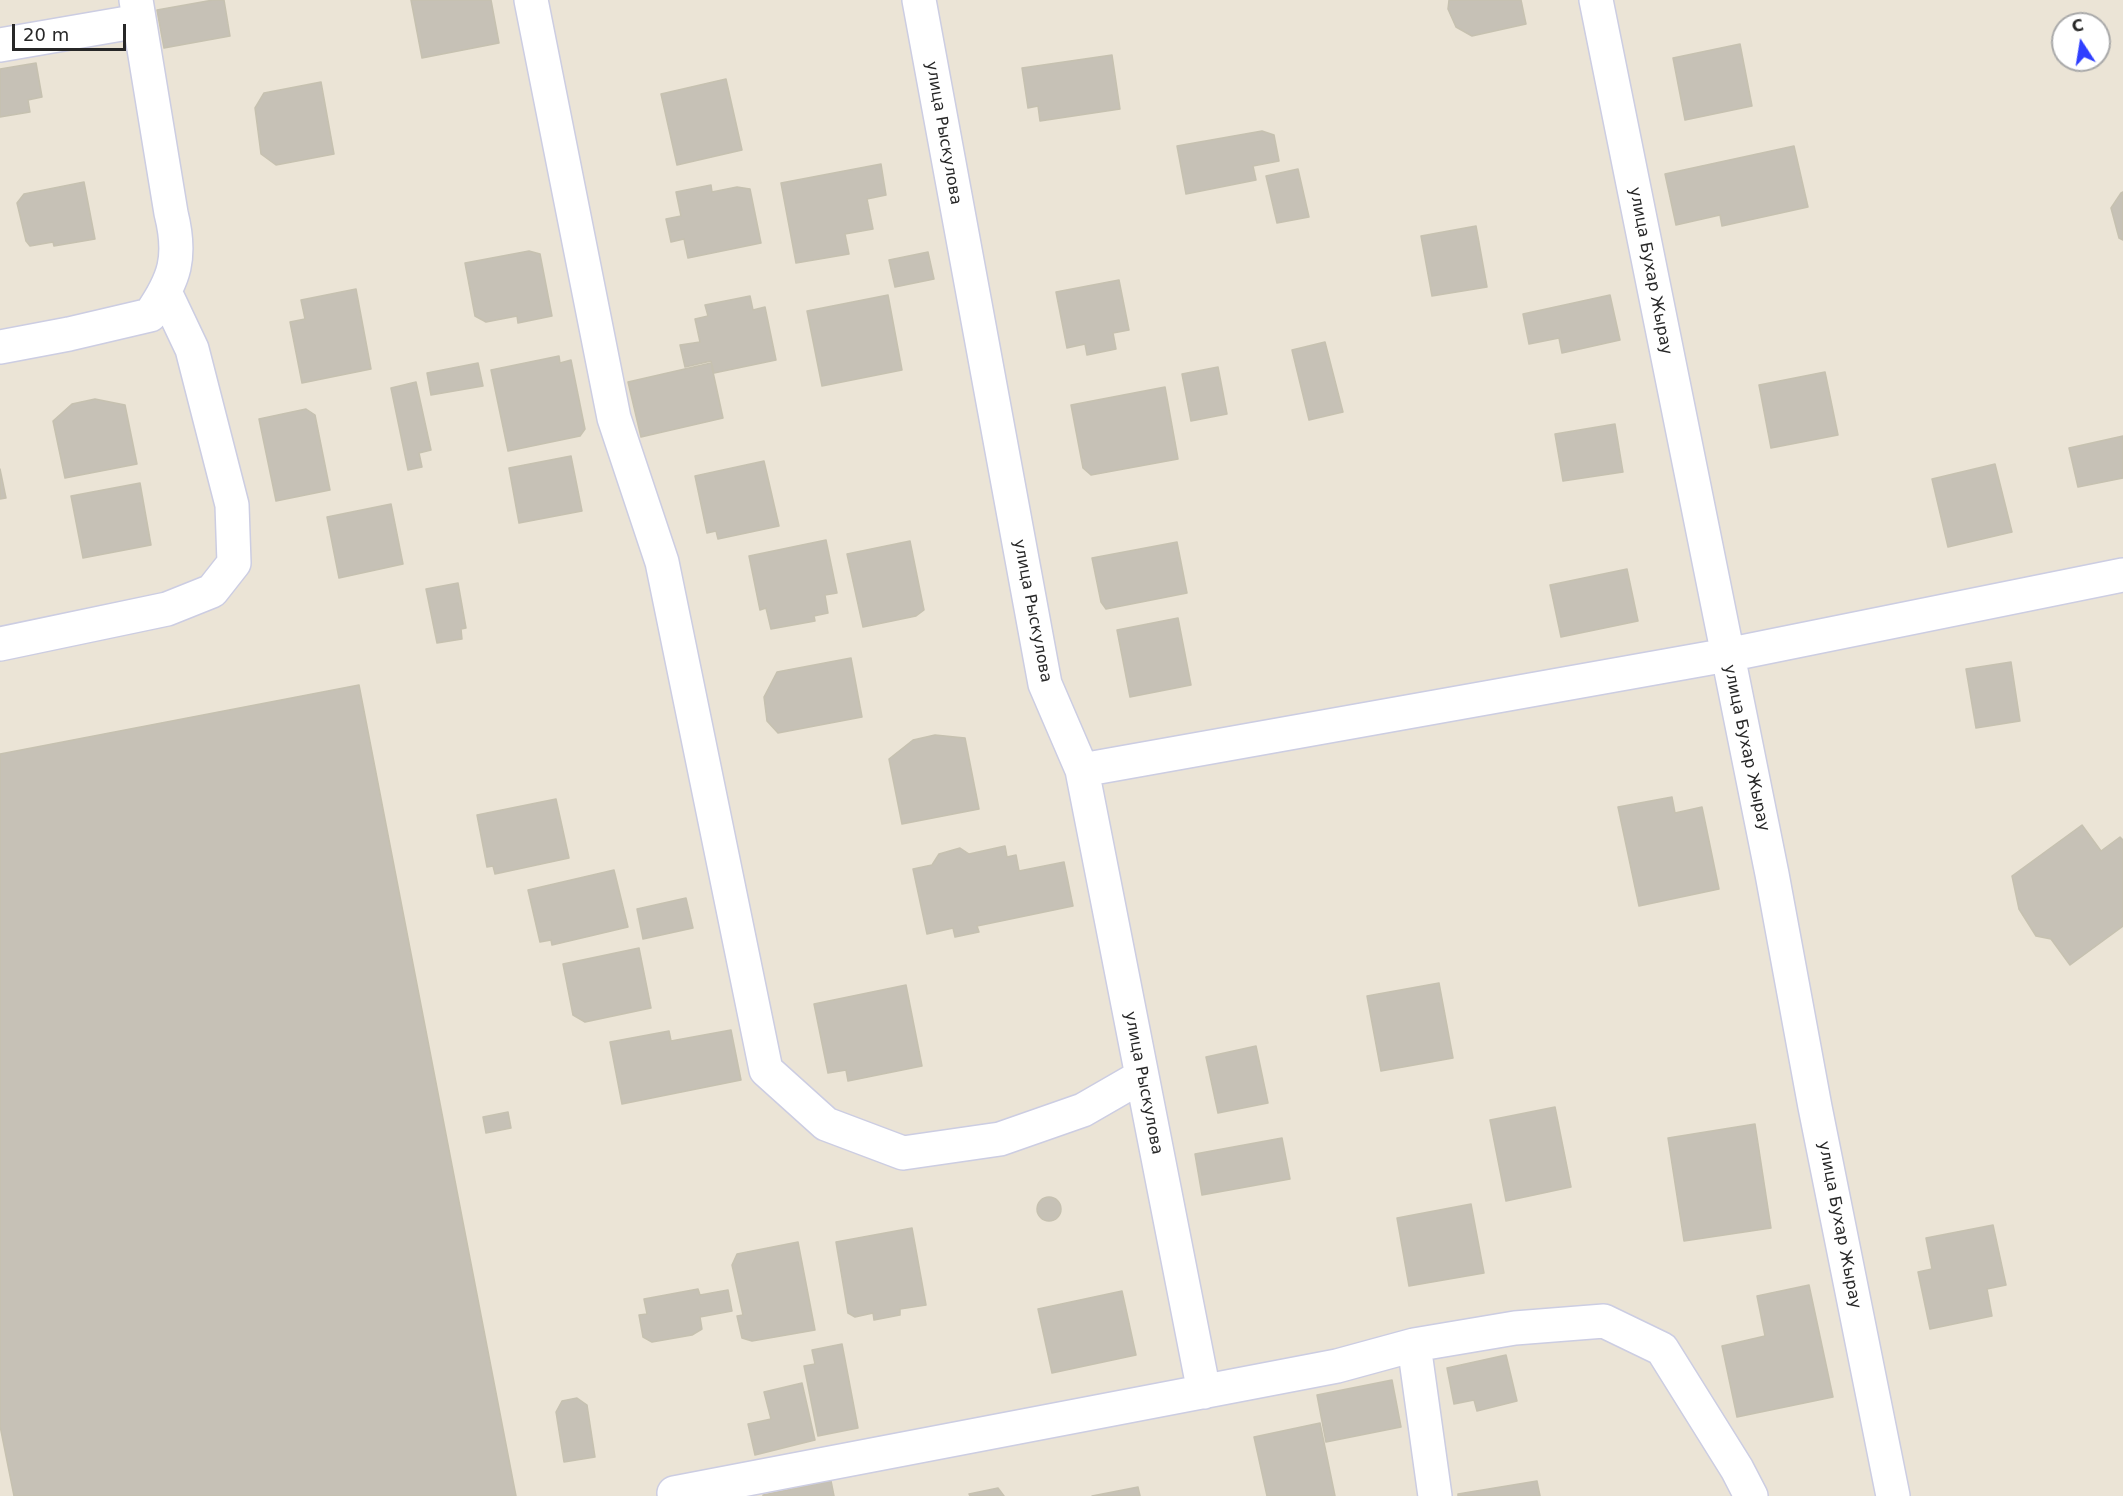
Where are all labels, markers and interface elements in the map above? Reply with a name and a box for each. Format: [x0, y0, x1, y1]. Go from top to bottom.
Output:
scale bar [15, 12, 129, 50]
north arrow [2051, 12, 2111, 72]
text: С [2070, 15, 2085, 36]
text: 20 m [23, 24, 69, 45]
street label: улица Рыскулова [921, 60, 965, 206]
street label: улица Бухар Жырау [1624, 186, 1676, 356]
street label: улица Рыскулова [1009, 538, 1055, 684]
street label: улица Бухар Жырау [1719, 663, 1773, 833]
street label: улица Рыскулова [1120, 1010, 1166, 1156]
street label: улица Бухар Жырау [1813, 1140, 1865, 1310]

